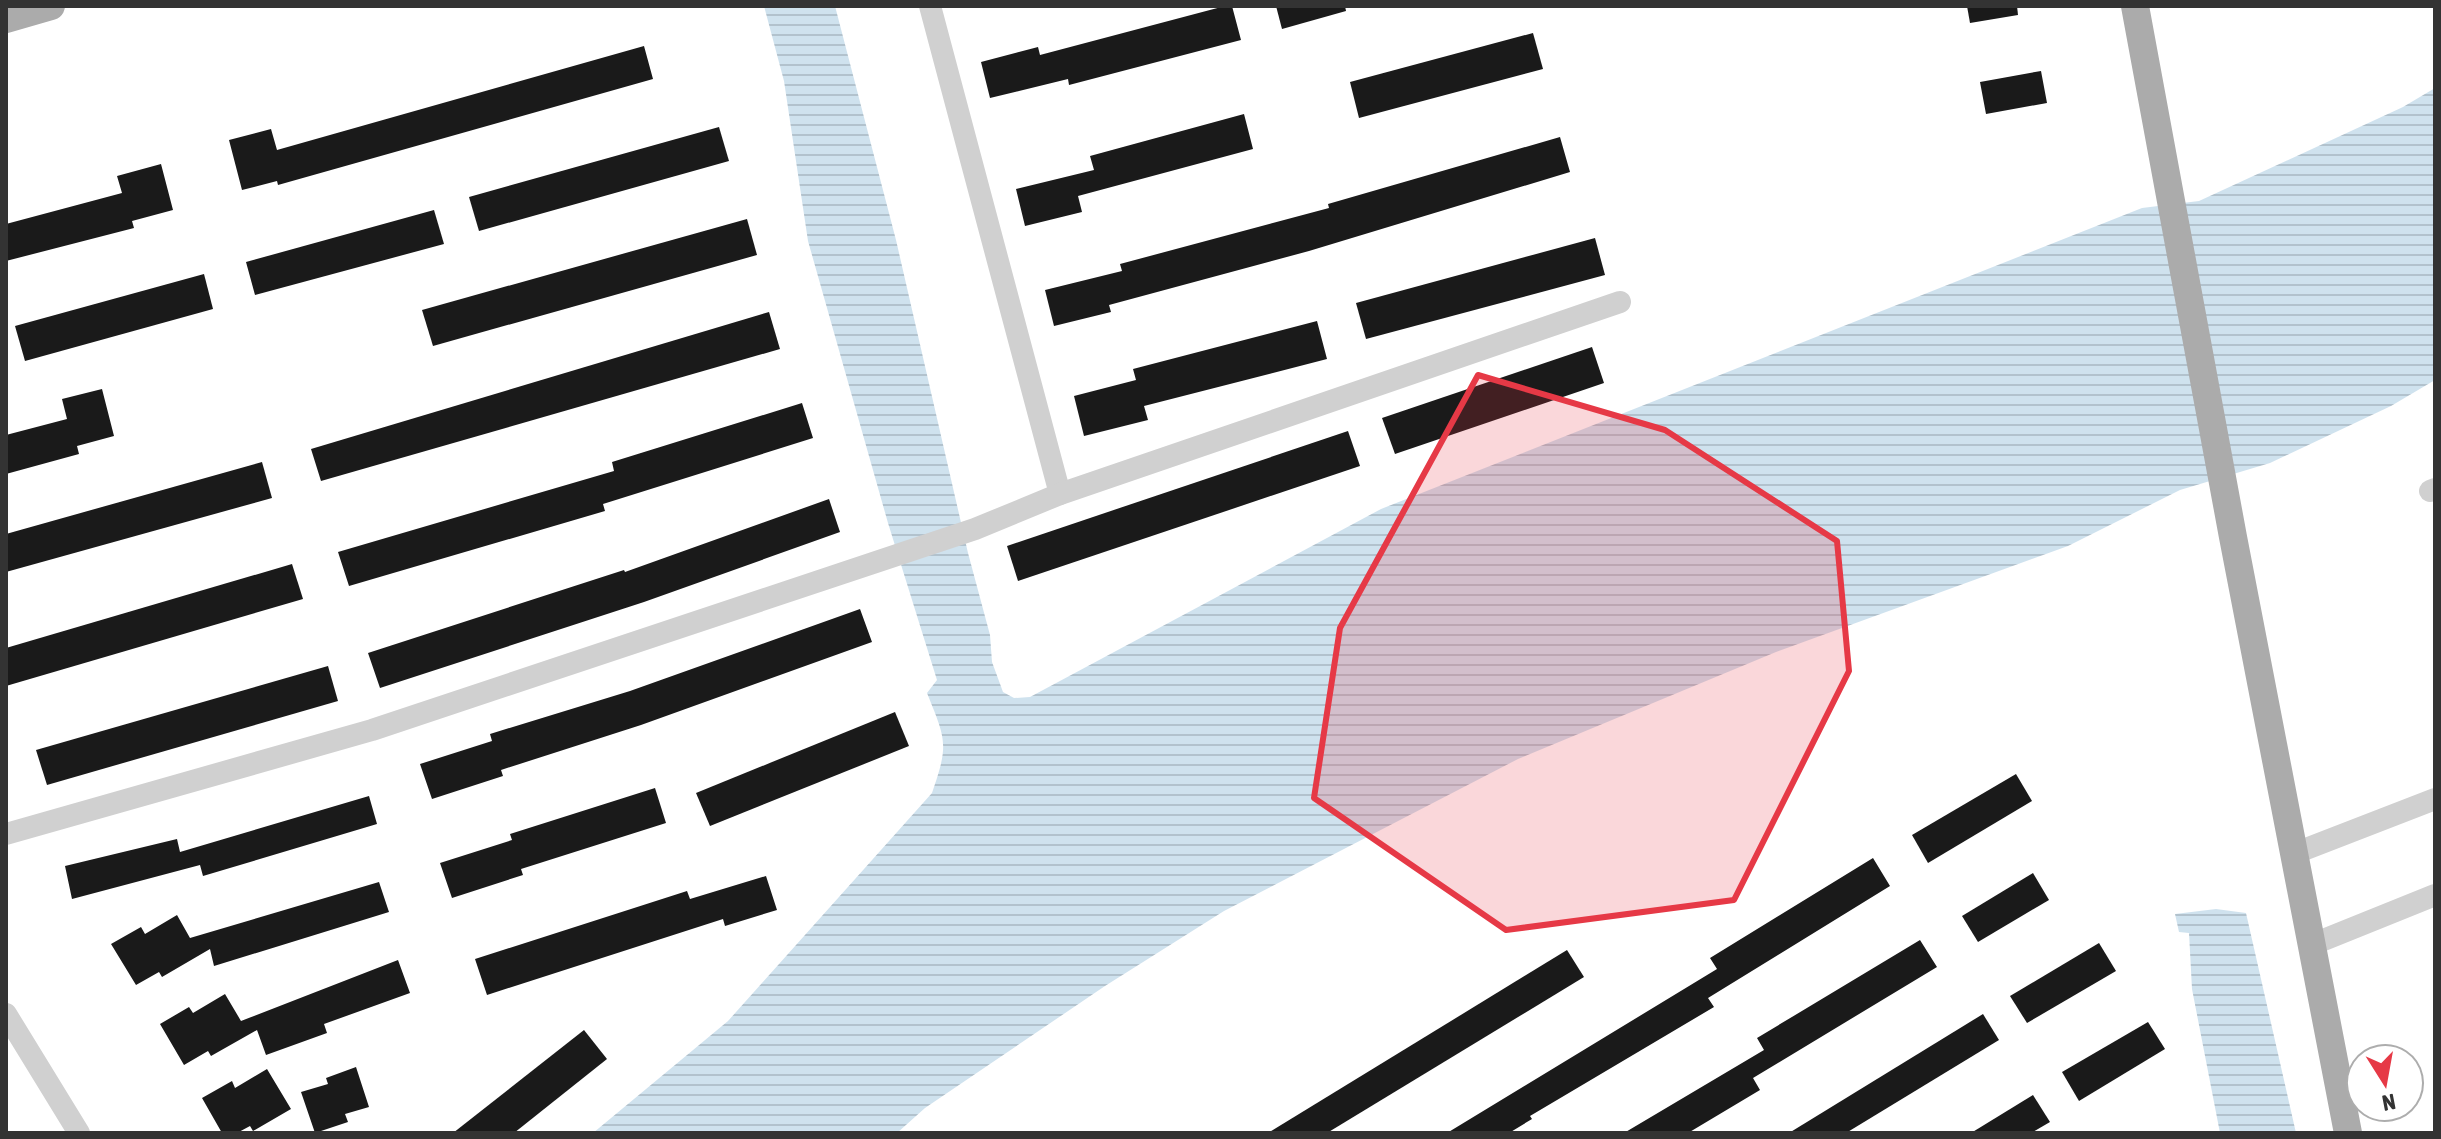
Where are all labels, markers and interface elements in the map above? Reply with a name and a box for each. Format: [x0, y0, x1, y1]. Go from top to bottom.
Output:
north arrow [2345, 1043, 2425, 1123]
text: N [2380, 1089, 2398, 1117]

